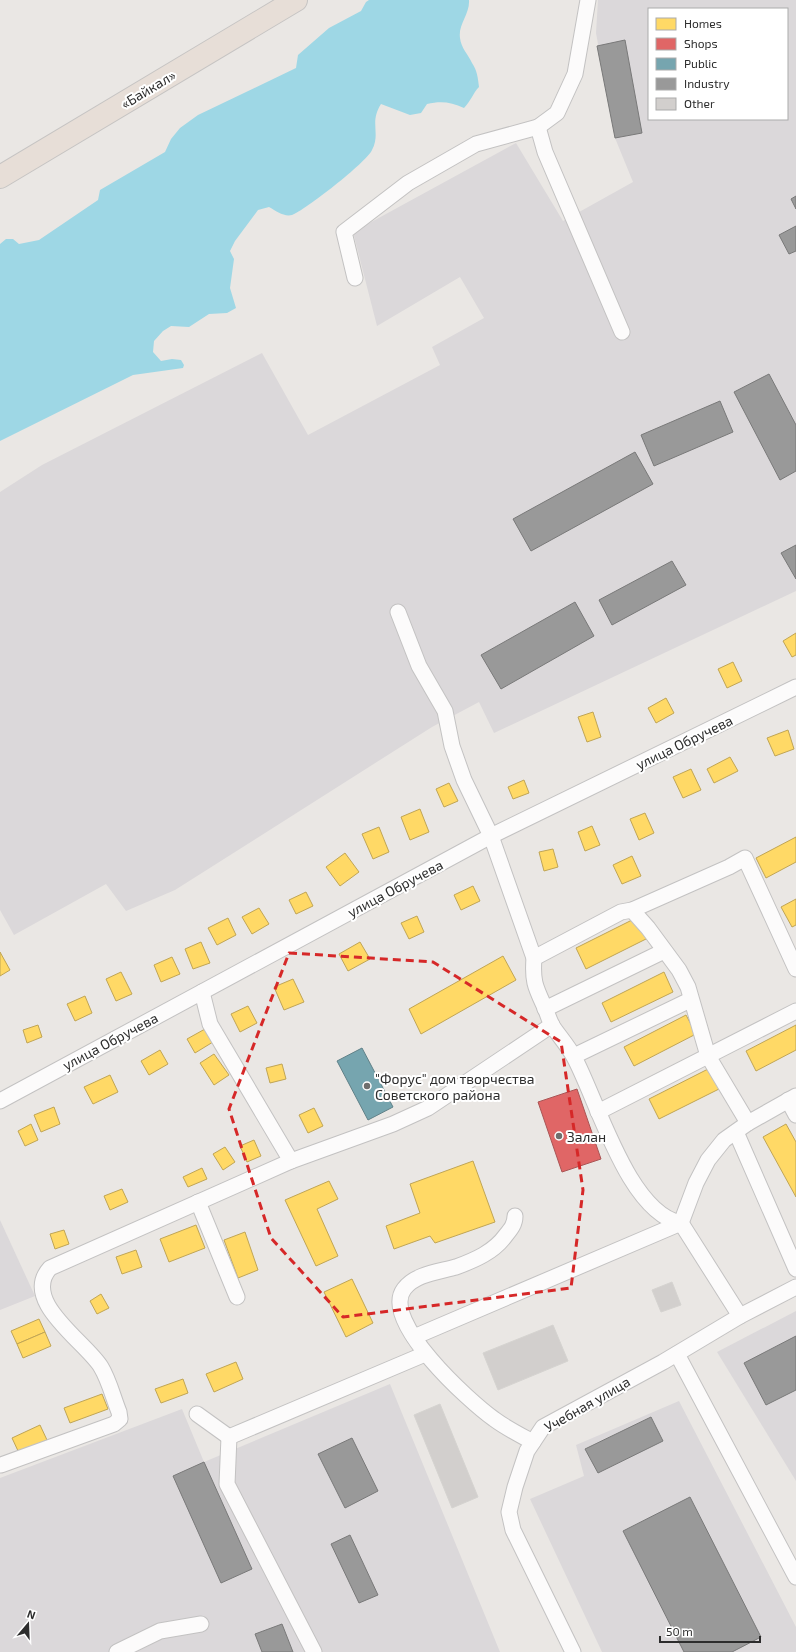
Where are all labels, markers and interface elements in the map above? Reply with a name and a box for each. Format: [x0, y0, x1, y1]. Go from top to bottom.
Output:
legend [648, 8, 788, 120]
text: Homes [684, 16, 722, 30]
text: Shops [684, 36, 718, 50]
text: Public [684, 56, 717, 70]
street label: «Байкал» [117, 66, 179, 112]
text: Industry [684, 76, 730, 90]
text: Other [684, 96, 715, 110]
street label: улица Обручева [633, 711, 735, 773]
street label: улица Обручева [344, 856, 446, 920]
street label: улица Обручева [59, 1009, 161, 1073]
place label: "Форус" дом творчества Советского района [375, 1070, 534, 1103]
marker: "Форус" дом творчества Советского района [362, 1081, 372, 1091]
place label: Залан [567, 1128, 606, 1145]
marker: Залан [554, 1131, 564, 1141]
street label: Учебная улица [541, 1373, 633, 1435]
north arrow [8, 1604, 48, 1644]
text: N [26, 1607, 37, 1622]
scale bar [660, 1618, 760, 1644]
text: 50 m [666, 1624, 693, 1638]

